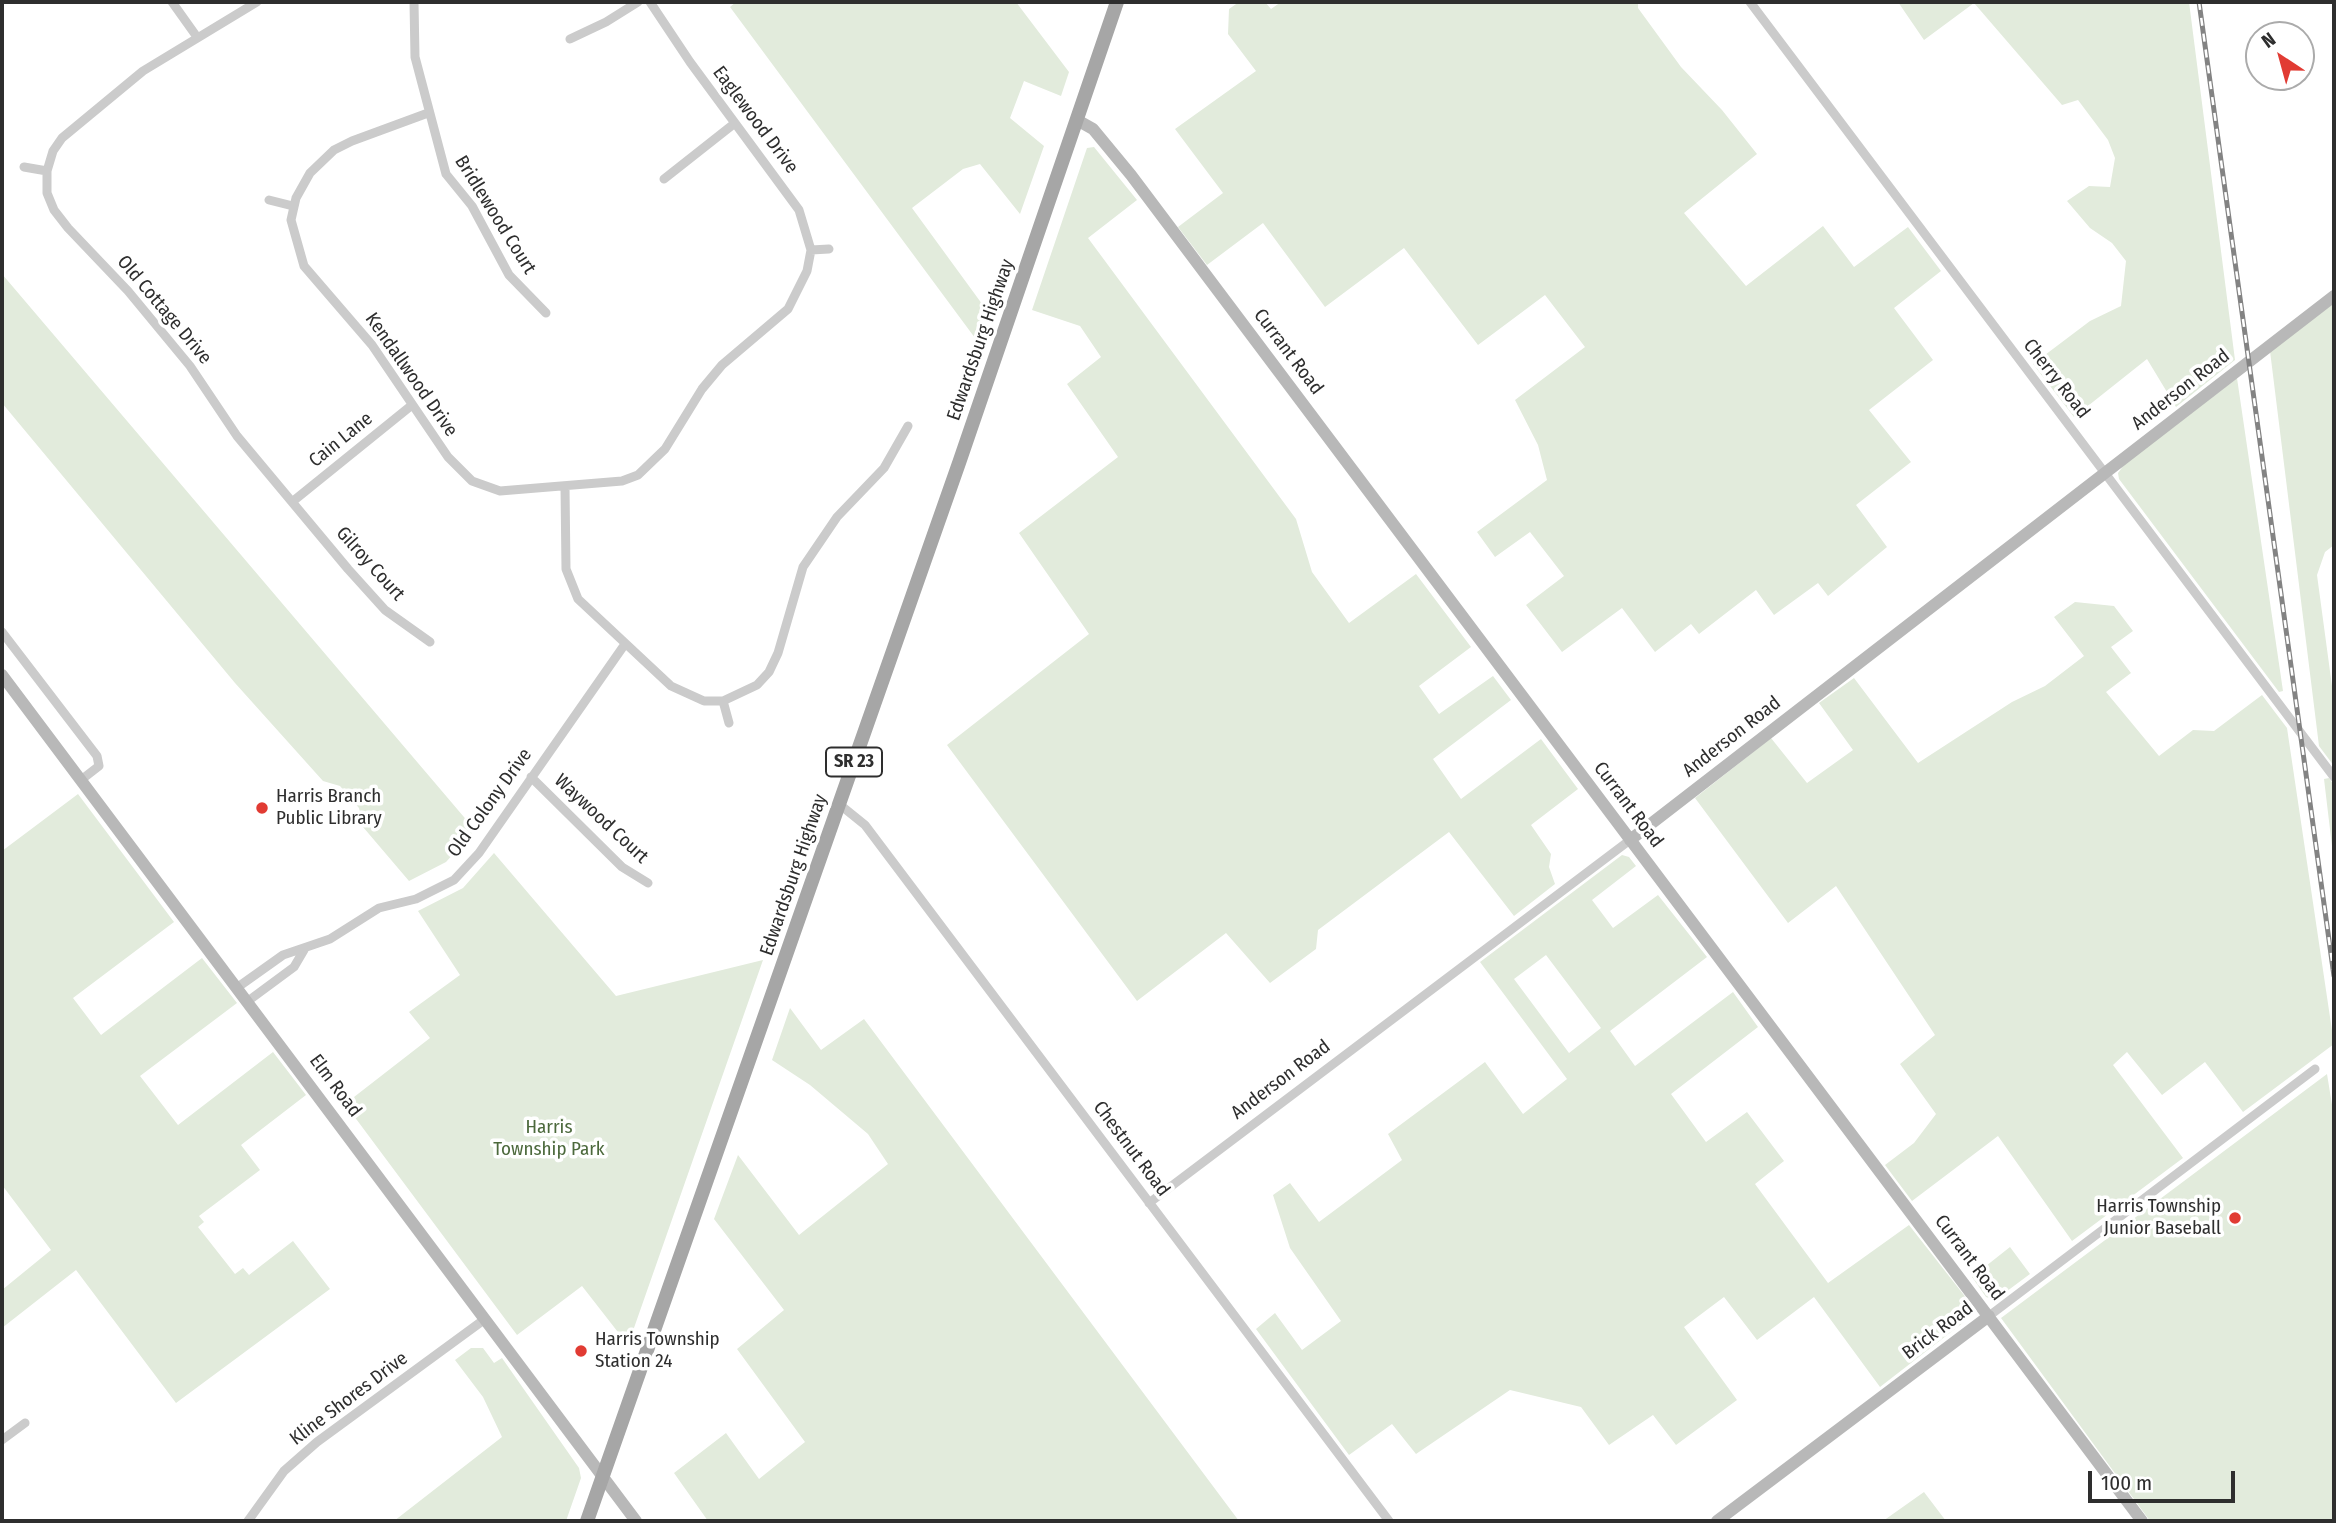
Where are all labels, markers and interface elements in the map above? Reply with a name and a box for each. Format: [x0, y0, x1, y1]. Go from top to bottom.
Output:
north arrow [2245, 21, 2315, 91]
text: N [2257, 28, 2280, 53]
street label: Eaglewood Drive [707, 62, 803, 178]
street label: Bridlewood Court [449, 152, 541, 278]
street label: Old Cottage Drive [112, 251, 216, 369]
street label: Edwardsburg Highway [943, 256, 1019, 424]
street label: Currant Road [1248, 305, 1328, 399]
street label: Kendallwood Drive [360, 309, 462, 441]
street label: Cherry Road [2018, 335, 2094, 423]
street label: Anderson Road [2128, 345, 2234, 435]
street label: Cain Lane [305, 408, 377, 472]
street label: Gilroy Court [331, 522, 409, 606]
street label: Anderson Road [1679, 692, 1785, 782]
street label: Old Colony Drive [443, 744, 537, 862]
road number: SR 23 [826, 748, 882, 776]
street label: Currant Road [1588, 758, 1668, 852]
street label: Waywood Court [549, 770, 653, 868]
place label: Harris Branch Public Library [276, 786, 382, 830]
street label: Edwardsburg Highway [756, 791, 832, 959]
marker: Harris Branch Public Library [254, 800, 270, 816]
street label: Anderson Road [1227, 1035, 1335, 1125]
street label: Elm Road [304, 1050, 366, 1122]
street label: Chestnut Road [1088, 1097, 1174, 1201]
park label: Harris Township Park [493, 1117, 605, 1161]
place label: Harris Township Junior Baseball [2096, 1196, 2221, 1240]
marker: Harris Township Junior Baseball [2227, 1210, 2243, 1226]
street label: Currant Road [1929, 1211, 2009, 1305]
street label: Brick Road [1898, 1297, 1978, 1365]
place label: Harris Township Station 24 [595, 1329, 720, 1373]
marker: Harris Township Station 24 [573, 1343, 589, 1359]
street label: Kline Shores Drive [286, 1347, 412, 1451]
scale bar [2091, 1456, 2238, 1500]
text: 100 m [2101, 1470, 2152, 1496]

